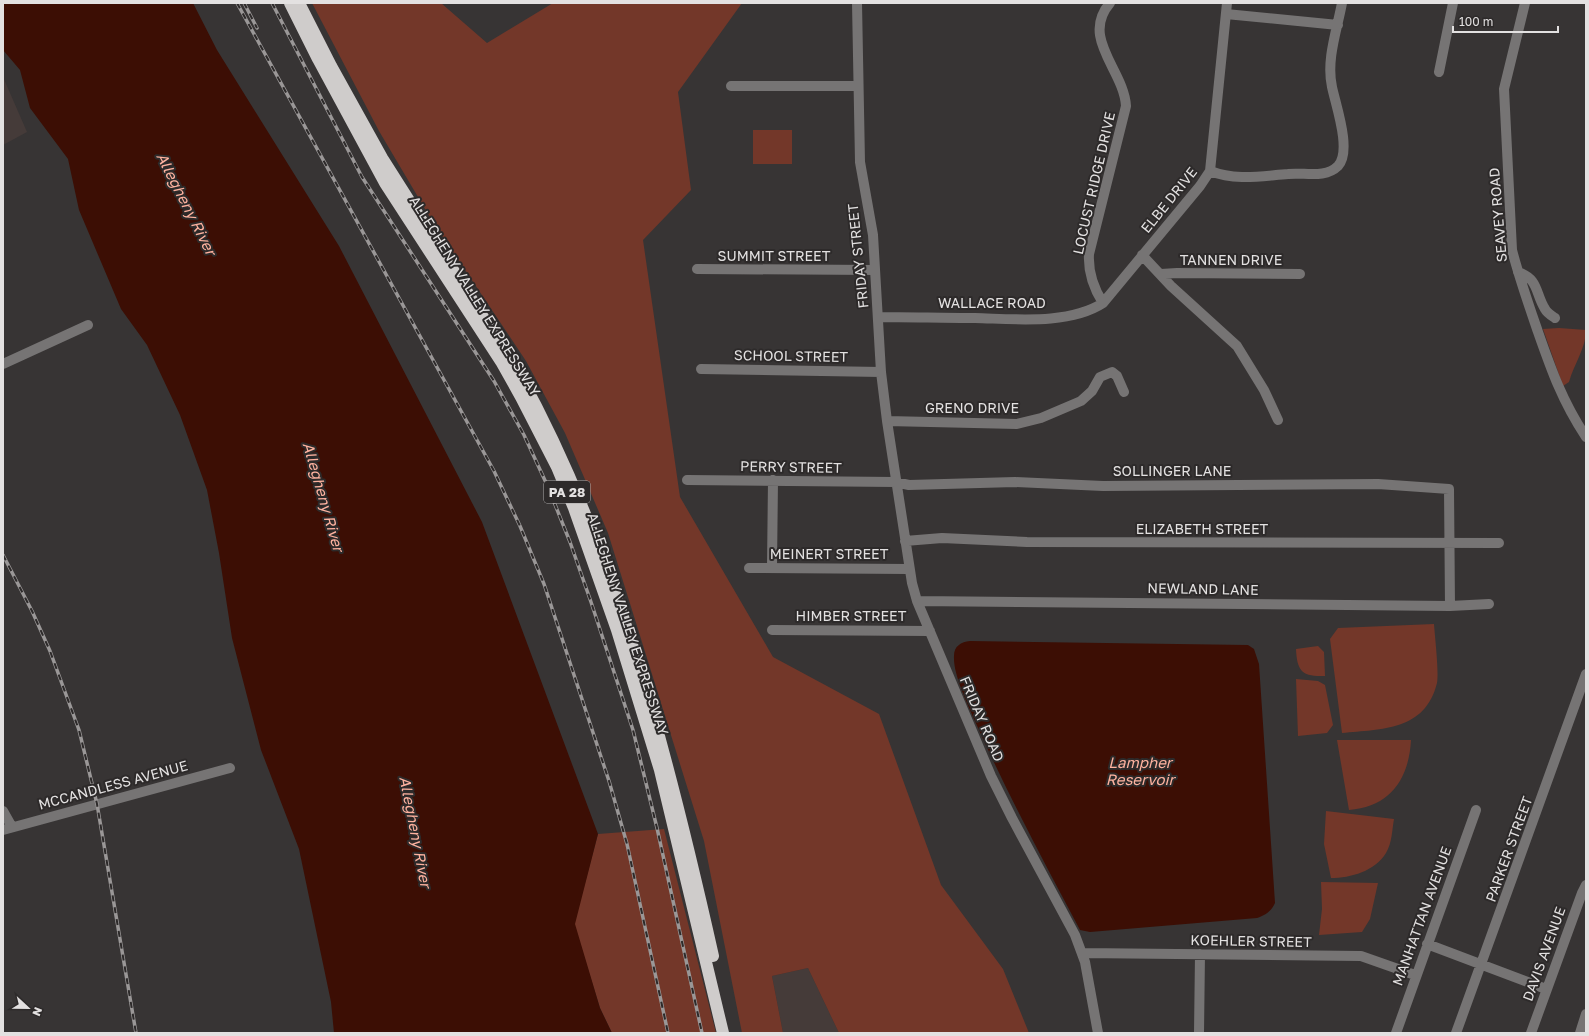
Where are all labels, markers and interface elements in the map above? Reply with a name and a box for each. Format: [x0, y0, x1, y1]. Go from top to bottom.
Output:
scale bar [1453, 8, 1558, 34]
text: 100 m [1459, 14, 1493, 29]
street label: LOCUST RIDGE DRIVE [1069, 110, 1118, 256]
water label: Allegheny River [152, 149, 222, 260]
street label: ELBE DRIVE [1137, 163, 1200, 236]
street label: SEAVEY ROAD [1485, 167, 1510, 263]
street label: ALLEGHENY VALLEY EXPRESSWAY [407, 192, 544, 399]
street label: FRIDAY STREET [844, 203, 871, 309]
street label: SUMMIT STREET [718, 247, 831, 264]
street label: TANNEN DRIVE [1180, 251, 1282, 268]
street label: WALLACE ROAD [938, 294, 1046, 311]
street label: SCHOOL STREET [734, 346, 849, 365]
street label: GRENO DRIVE [925, 399, 1019, 416]
water label: Allegheny River [299, 440, 349, 556]
street label: PERRY STREET [740, 457, 842, 476]
street label: SOLLINGER LANE [1113, 462, 1231, 479]
road number: PA 28 [544, 481, 590, 503]
street label: ALLEGHENY VALLEY EXPRESSWAY [584, 510, 673, 737]
street label: ELIZABETH STREET [1136, 520, 1269, 537]
street label: MEINERT STREET [770, 545, 889, 562]
street label: NEWLAND LANE [1147, 579, 1259, 598]
street label: HIMBER STREET [796, 607, 907, 624]
street label: FRIDAY ROAD [957, 674, 1008, 764]
water label: Lampher Reservoir [1106, 753, 1176, 788]
street label: MCCANDLESS AVENUE [36, 756, 189, 813]
water label: Allegheny River [395, 775, 436, 891]
street label: PARKER STREET [1482, 793, 1536, 904]
street label: MANHATTAN AVENUE [1388, 844, 1455, 988]
street label: DAVIS AVENUE [1519, 904, 1569, 1003]
street label: KOEHLER STREET [1190, 931, 1312, 950]
north arrow [8, 988, 48, 1028]
text: N [30, 1006, 45, 1018]

